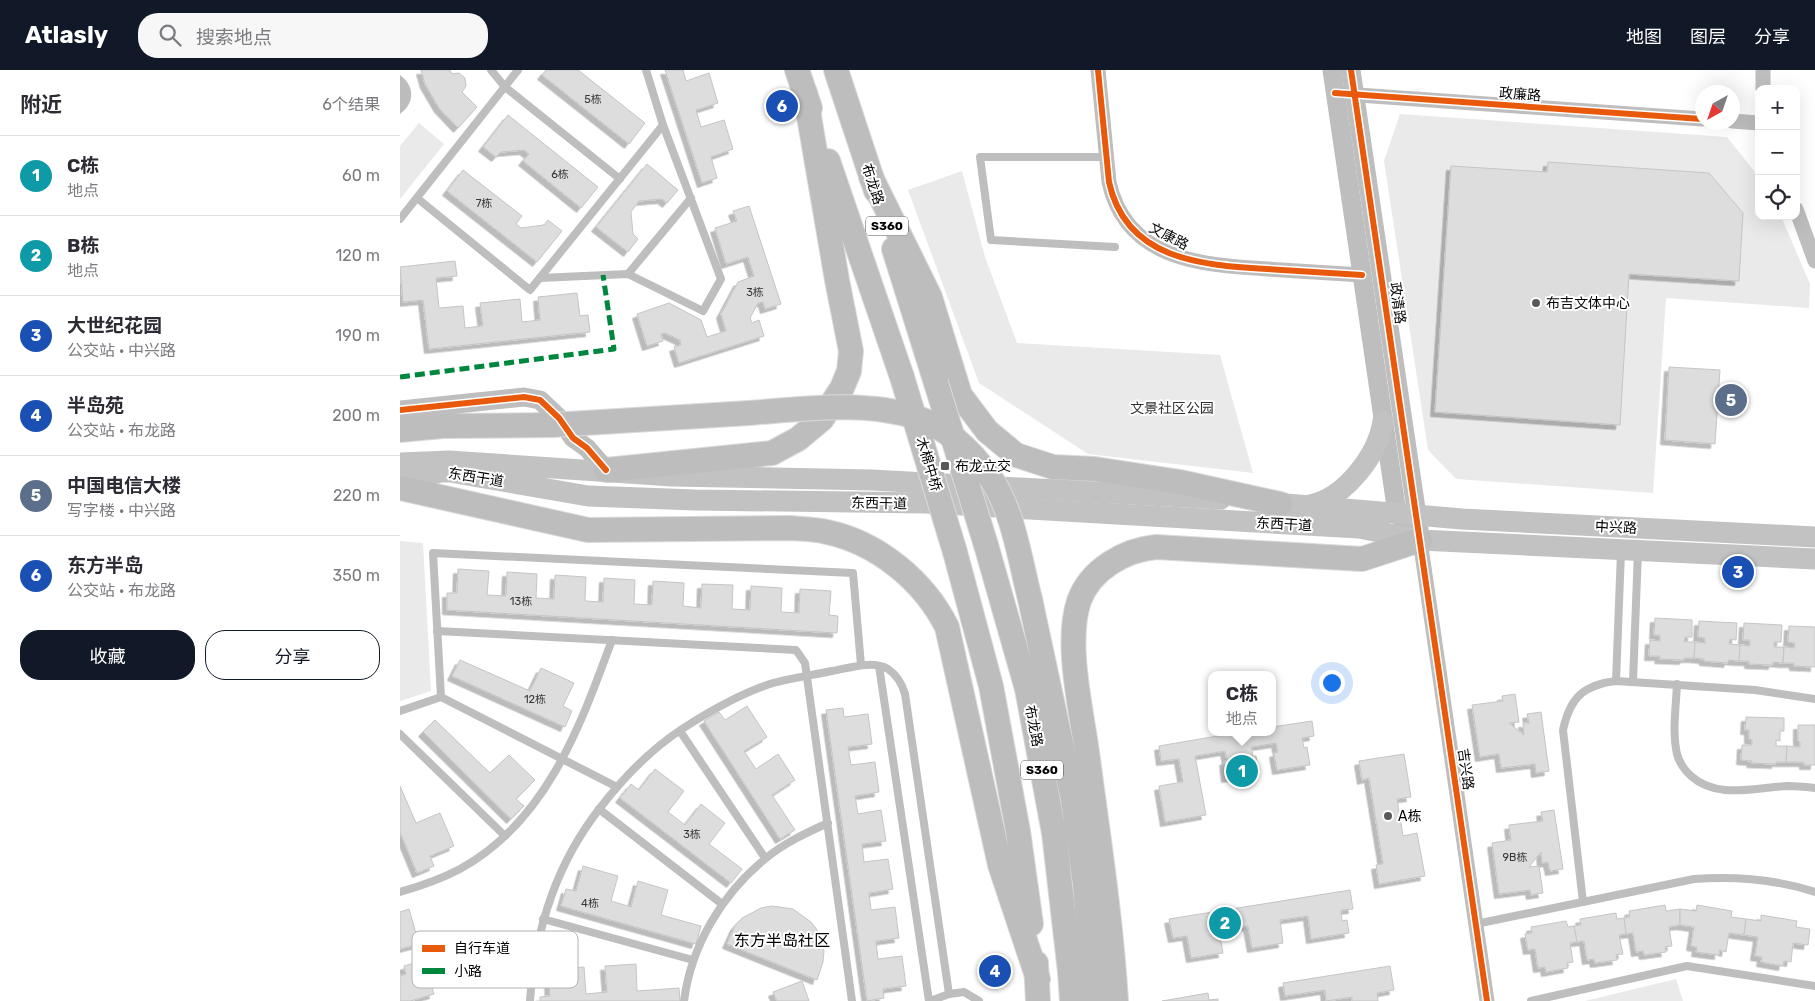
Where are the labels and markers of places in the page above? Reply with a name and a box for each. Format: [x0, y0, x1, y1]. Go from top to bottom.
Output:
pin: 6 [766, 87, 798, 125]
place label: 布吉文体中心 [1546, 295, 1630, 312]
marker: 布吉文体中心 [1530, 297, 1542, 309]
pin: 5 [1715, 381, 1747, 419]
place label: 布龙立交 [955, 458, 1011, 475]
marker: 布龙立交 [939, 460, 951, 472]
pin: 3 [1722, 553, 1754, 591]
pin: 1 [1226, 752, 1258, 790]
place label: A栋 [1398, 808, 1421, 825]
marker: A栋 [1382, 810, 1394, 822]
pin: 2 [1209, 904, 1241, 942]
pin: 4 [979, 952, 1011, 990]

